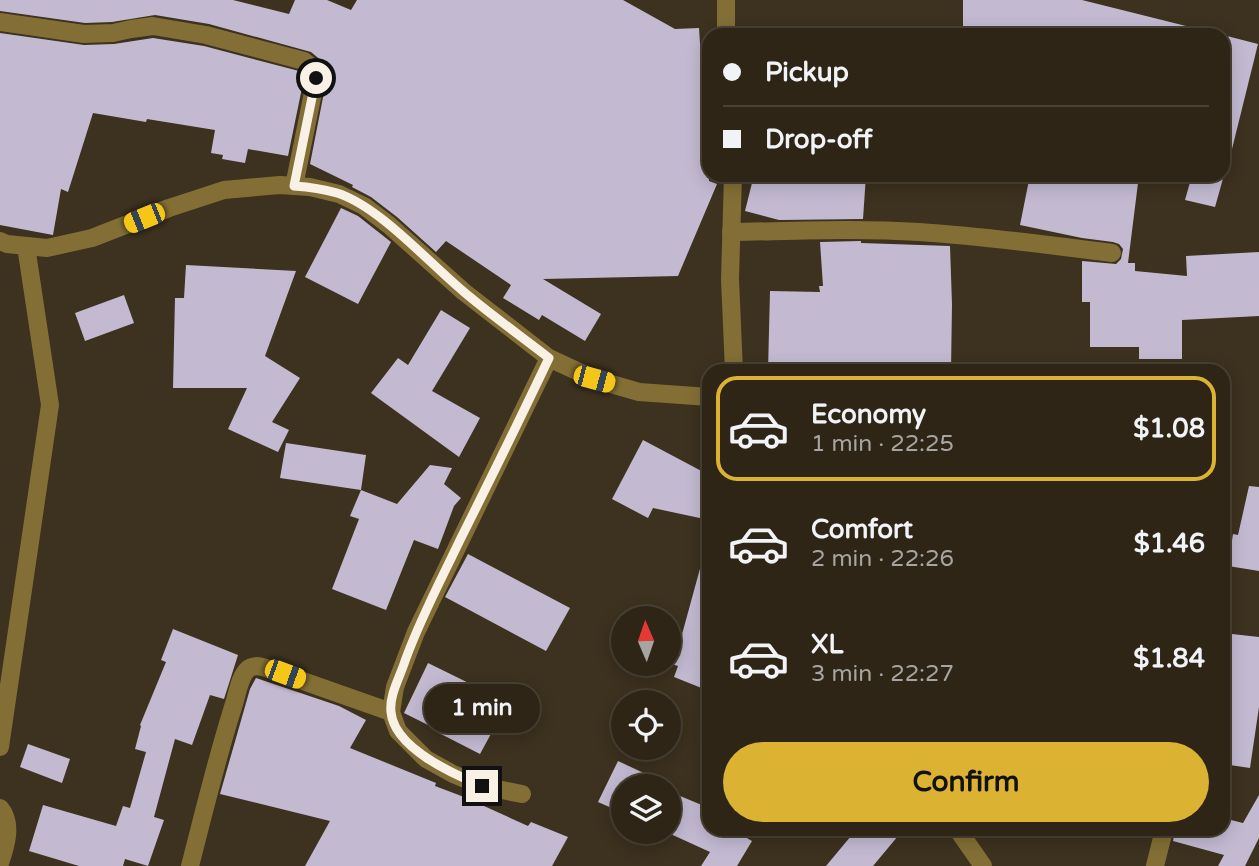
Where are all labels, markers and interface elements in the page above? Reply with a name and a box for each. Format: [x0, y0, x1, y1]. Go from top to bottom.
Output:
text: Pickup [765, 57, 849, 88]
route start [300, 62, 332, 94]
text: Drop-off [765, 124, 872, 155]
car [121, 200, 168, 236]
car [571, 363, 618, 395]
icon: car [727, 397, 790, 460]
text: Economy [811, 399, 926, 430]
text: $1.08 [1133, 413, 1205, 444]
text: 1 min · 22:25 [811, 430, 954, 458]
icon: car [727, 512, 790, 575]
text: Comfort [811, 514, 913, 545]
text: $1.46 [1134, 528, 1205, 559]
text: 2 min · 22:26 [811, 545, 954, 573]
north arrow [611, 606, 681, 676]
map controls [611, 606, 681, 844]
icon: car [727, 627, 790, 690]
text: XL [811, 629, 843, 660]
text: $1.84 [1133, 643, 1205, 674]
car [262, 657, 309, 691]
text: 3 min · 22:27 [811, 660, 954, 688]
callout: 1 min [424, 684, 540, 734]
button: locate [611, 690, 681, 760]
text: 1 min [451, 694, 513, 722]
button: Confirm [723, 742, 1209, 822]
route end [466, 770, 498, 802]
button: layers [611, 774, 681, 844]

